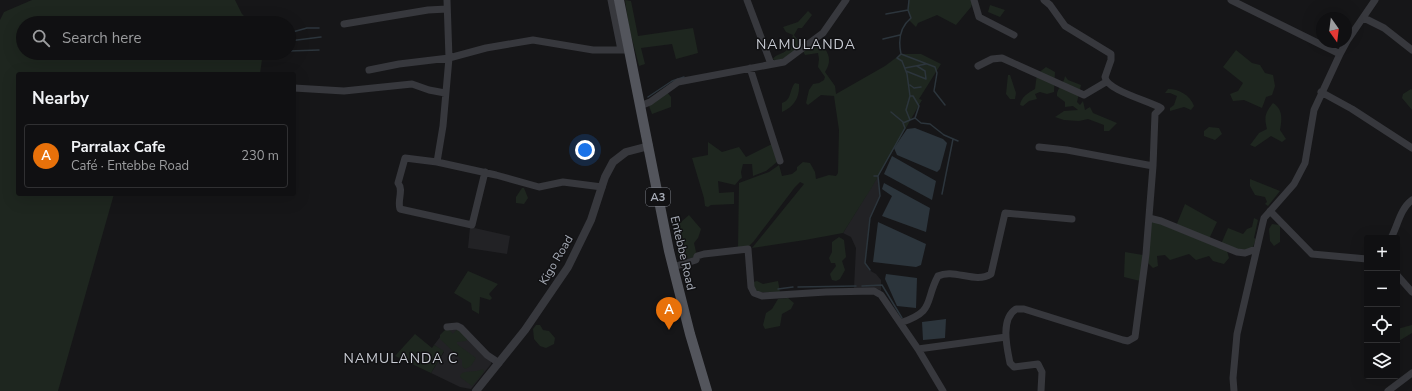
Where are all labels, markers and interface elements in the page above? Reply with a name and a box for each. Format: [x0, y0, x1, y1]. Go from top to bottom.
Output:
north arrow [1316, 12, 1352, 48]
search box [16, 16, 296, 60]
icon: search [30, 27, 52, 49]
text: Search here [62, 28, 142, 48]
district label: NAMULANDA [756, 35, 856, 54]
text: Nearby [32, 87, 89, 110]
text: Parralax Cafe [71, 137, 165, 157]
your location [575, 140, 595, 160]
text: A [41, 147, 51, 165]
text: 230 m [241, 147, 279, 165]
text: Café · Entebbe Road [71, 157, 189, 175]
road number: A3 [646, 188, 670, 206]
street label: Entebbe Road [667, 214, 699, 292]
street label: Kigo Road [535, 232, 577, 288]
map controls [1364, 235, 1400, 379]
button: + [1364, 235, 1400, 271]
button: − [1364, 271, 1400, 307]
pin: A [656, 297, 682, 330]
button: locate [1364, 307, 1400, 343]
button: layers [1364, 343, 1400, 379]
district label: NAMULANDA C [343, 349, 459, 368]

